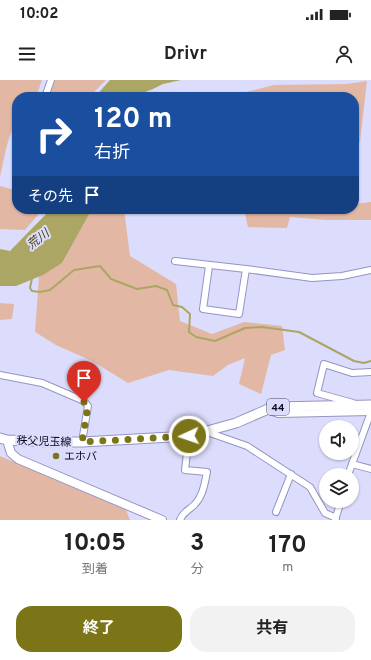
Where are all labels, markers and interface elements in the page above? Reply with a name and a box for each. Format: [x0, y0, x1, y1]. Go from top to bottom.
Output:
text: 10:02 [20, 5, 59, 24]
icon: menu [16, 43, 38, 65]
text: Drivr [164, 43, 207, 66]
icon: person [333, 43, 355, 65]
text: 120 m [94, 102, 172, 138]
icon: right [28, 108, 80, 160]
text: 右折 [94, 142, 130, 165]
icon: arrive [81, 184, 103, 206]
text: その先 [28, 188, 73, 207]
water label: 荒川 [24, 225, 55, 253]
pin [67, 361, 101, 402]
icon: arrive [73, 367, 95, 389]
road number: 44 [267, 399, 289, 415]
position arrow [168, 415, 210, 457]
map controls [319, 420, 359, 508]
button: sound [319, 420, 359, 460]
street label: 秩父児玉線 [16, 434, 72, 450]
place label: エホバ [64, 450, 97, 464]
marker: エホバ [51, 451, 61, 461]
button: layers [319, 468, 359, 508]
text: 10:05 [64, 529, 126, 559]
text: 3 [190, 529, 204, 559]
text: 170 [269, 531, 307, 561]
text: m [282, 560, 293, 576]
text: 到着 [82, 562, 108, 578]
text: 分 [191, 562, 204, 578]
button: 終了 [16, 606, 182, 652]
button: 共有 [190, 606, 355, 652]

